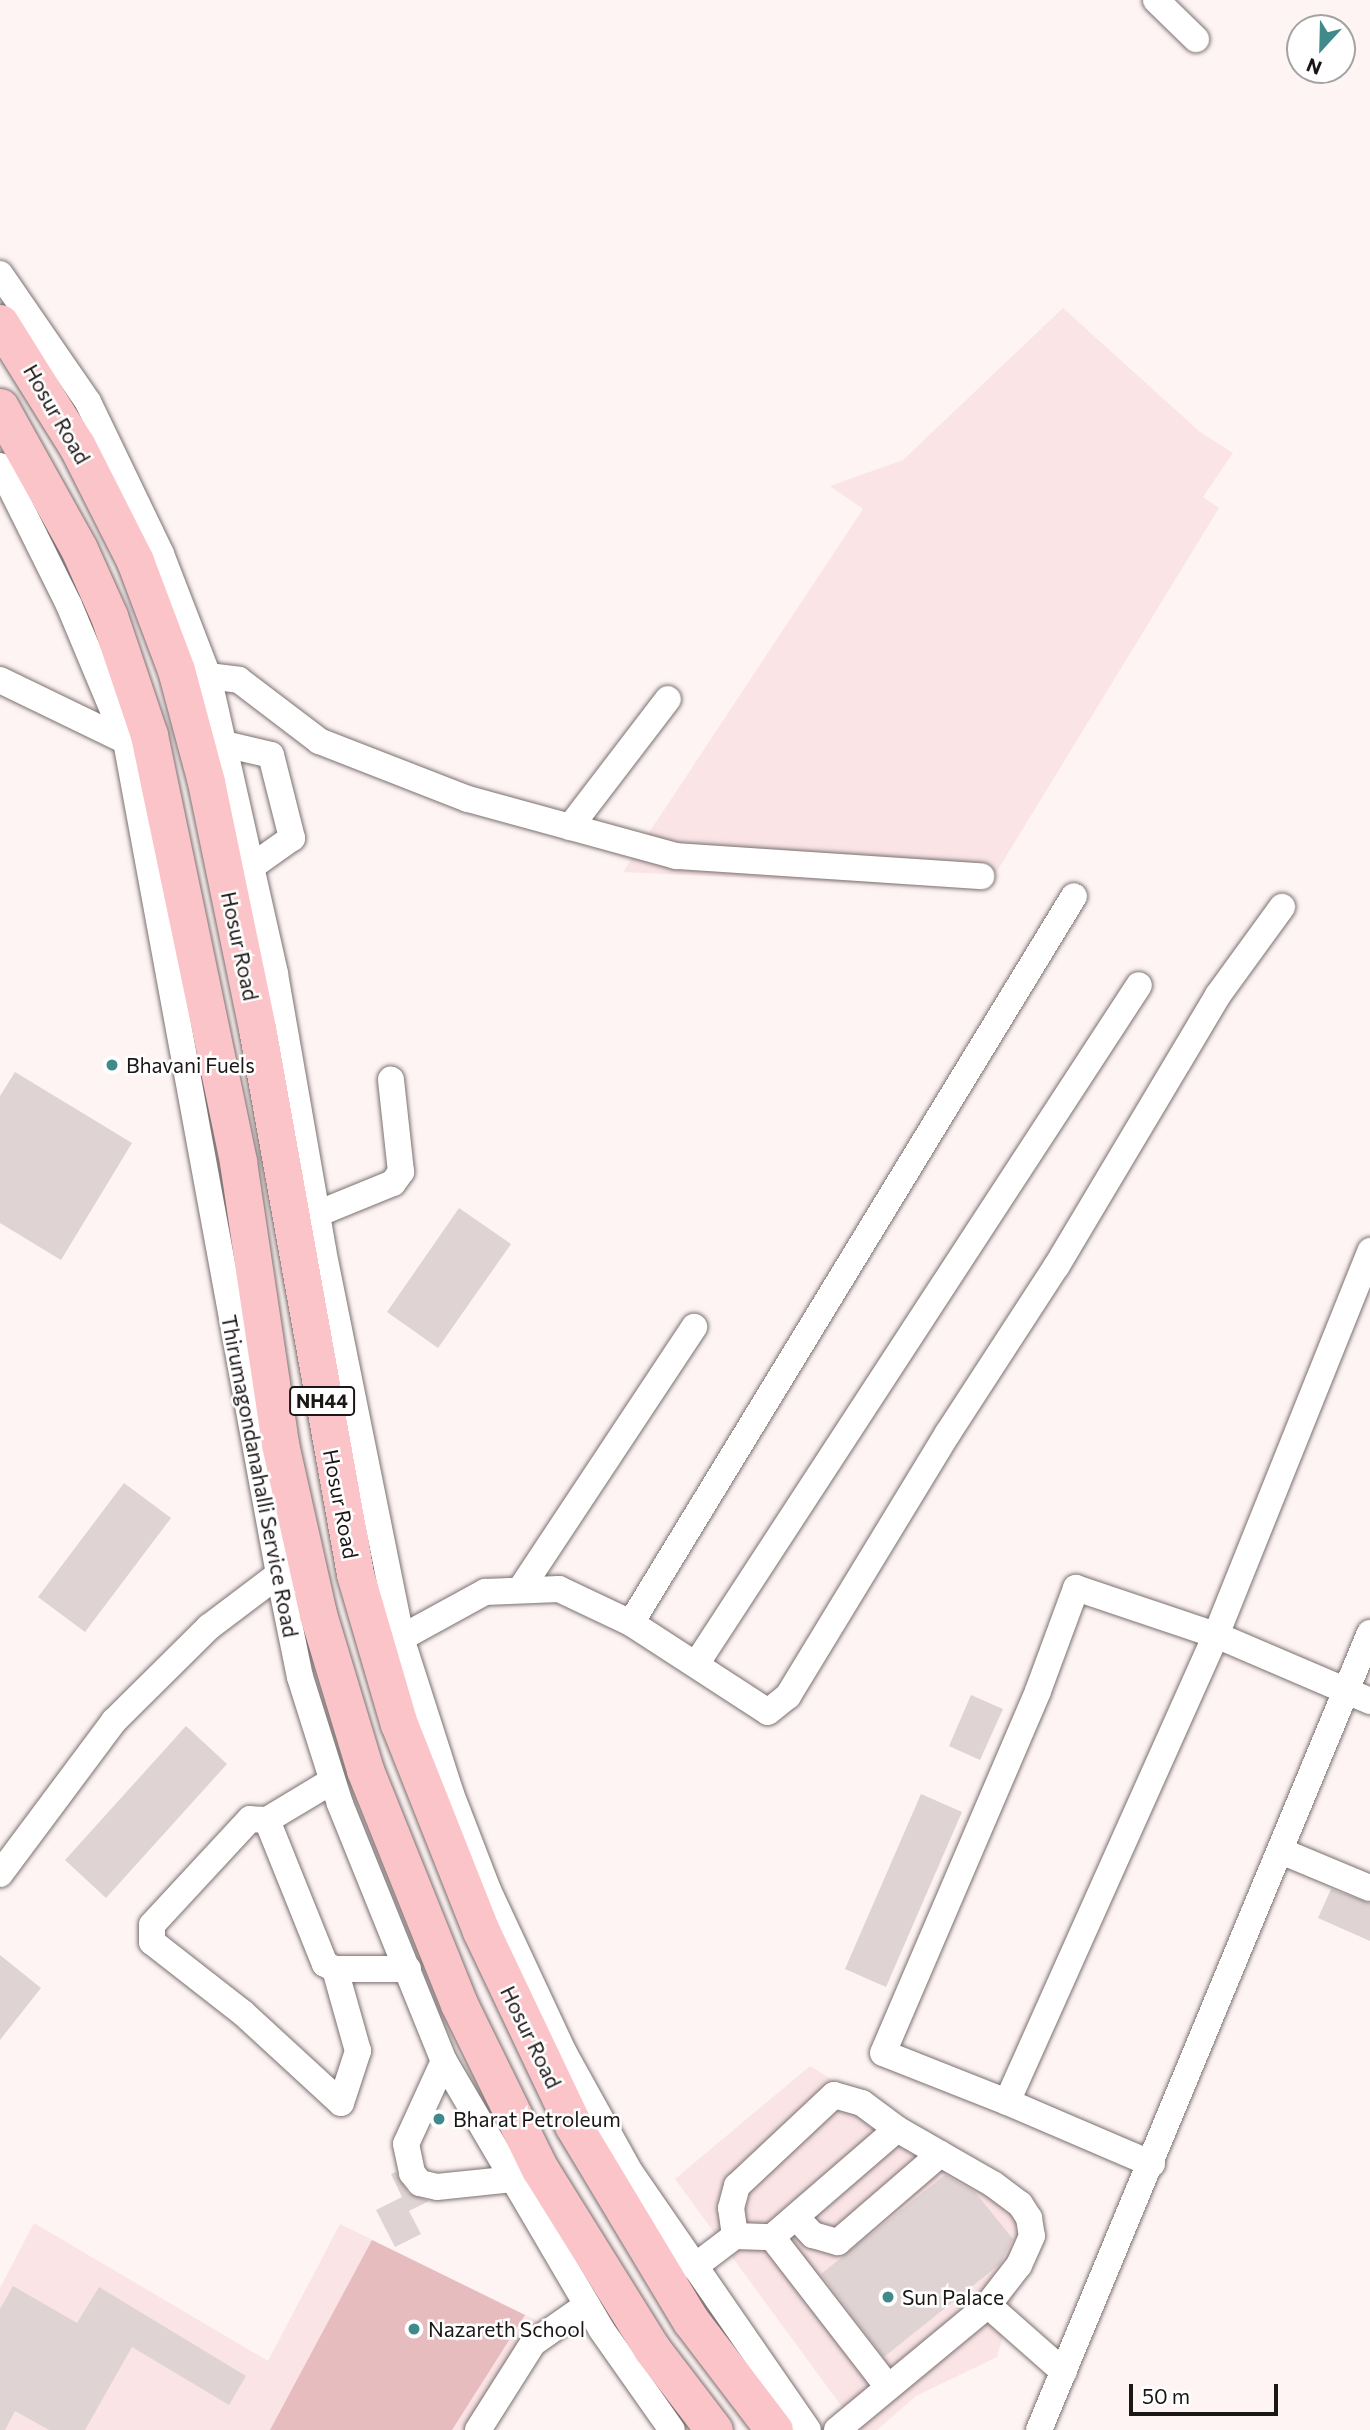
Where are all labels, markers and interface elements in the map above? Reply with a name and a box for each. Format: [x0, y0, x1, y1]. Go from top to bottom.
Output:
north arrow [1286, 14, 1356, 84]
text: N [1303, 54, 1325, 80]
street label: Hosur Road [18, 360, 96, 468]
street label: Hosur Road [216, 889, 264, 1003]
place label: Bhavani Fuels [126, 1052, 255, 1078]
marker: Bhavani Fuels [104, 1057, 120, 1073]
street label: Thirumagondanahalli Service Road [216, 1313, 304, 1639]
road number: NH44 [289, 1386, 355, 1416]
street label: Hosur Road [318, 1447, 364, 1561]
street label: Hosur Road [495, 1982, 567, 2092]
place label: Bharat Petroleum [453, 2106, 621, 2132]
marker: Bharat Petroleum [431, 2111, 447, 2127]
place label: Sun Palace [902, 2284, 1004, 2310]
marker: Sun Palace [880, 2289, 896, 2305]
place label: Nazareth School [428, 2316, 585, 2342]
marker: Nazareth School [406, 2321, 422, 2337]
scale bar [1132, 2370, 1281, 2414]
text: 50 m [1142, 2383, 1190, 2408]

